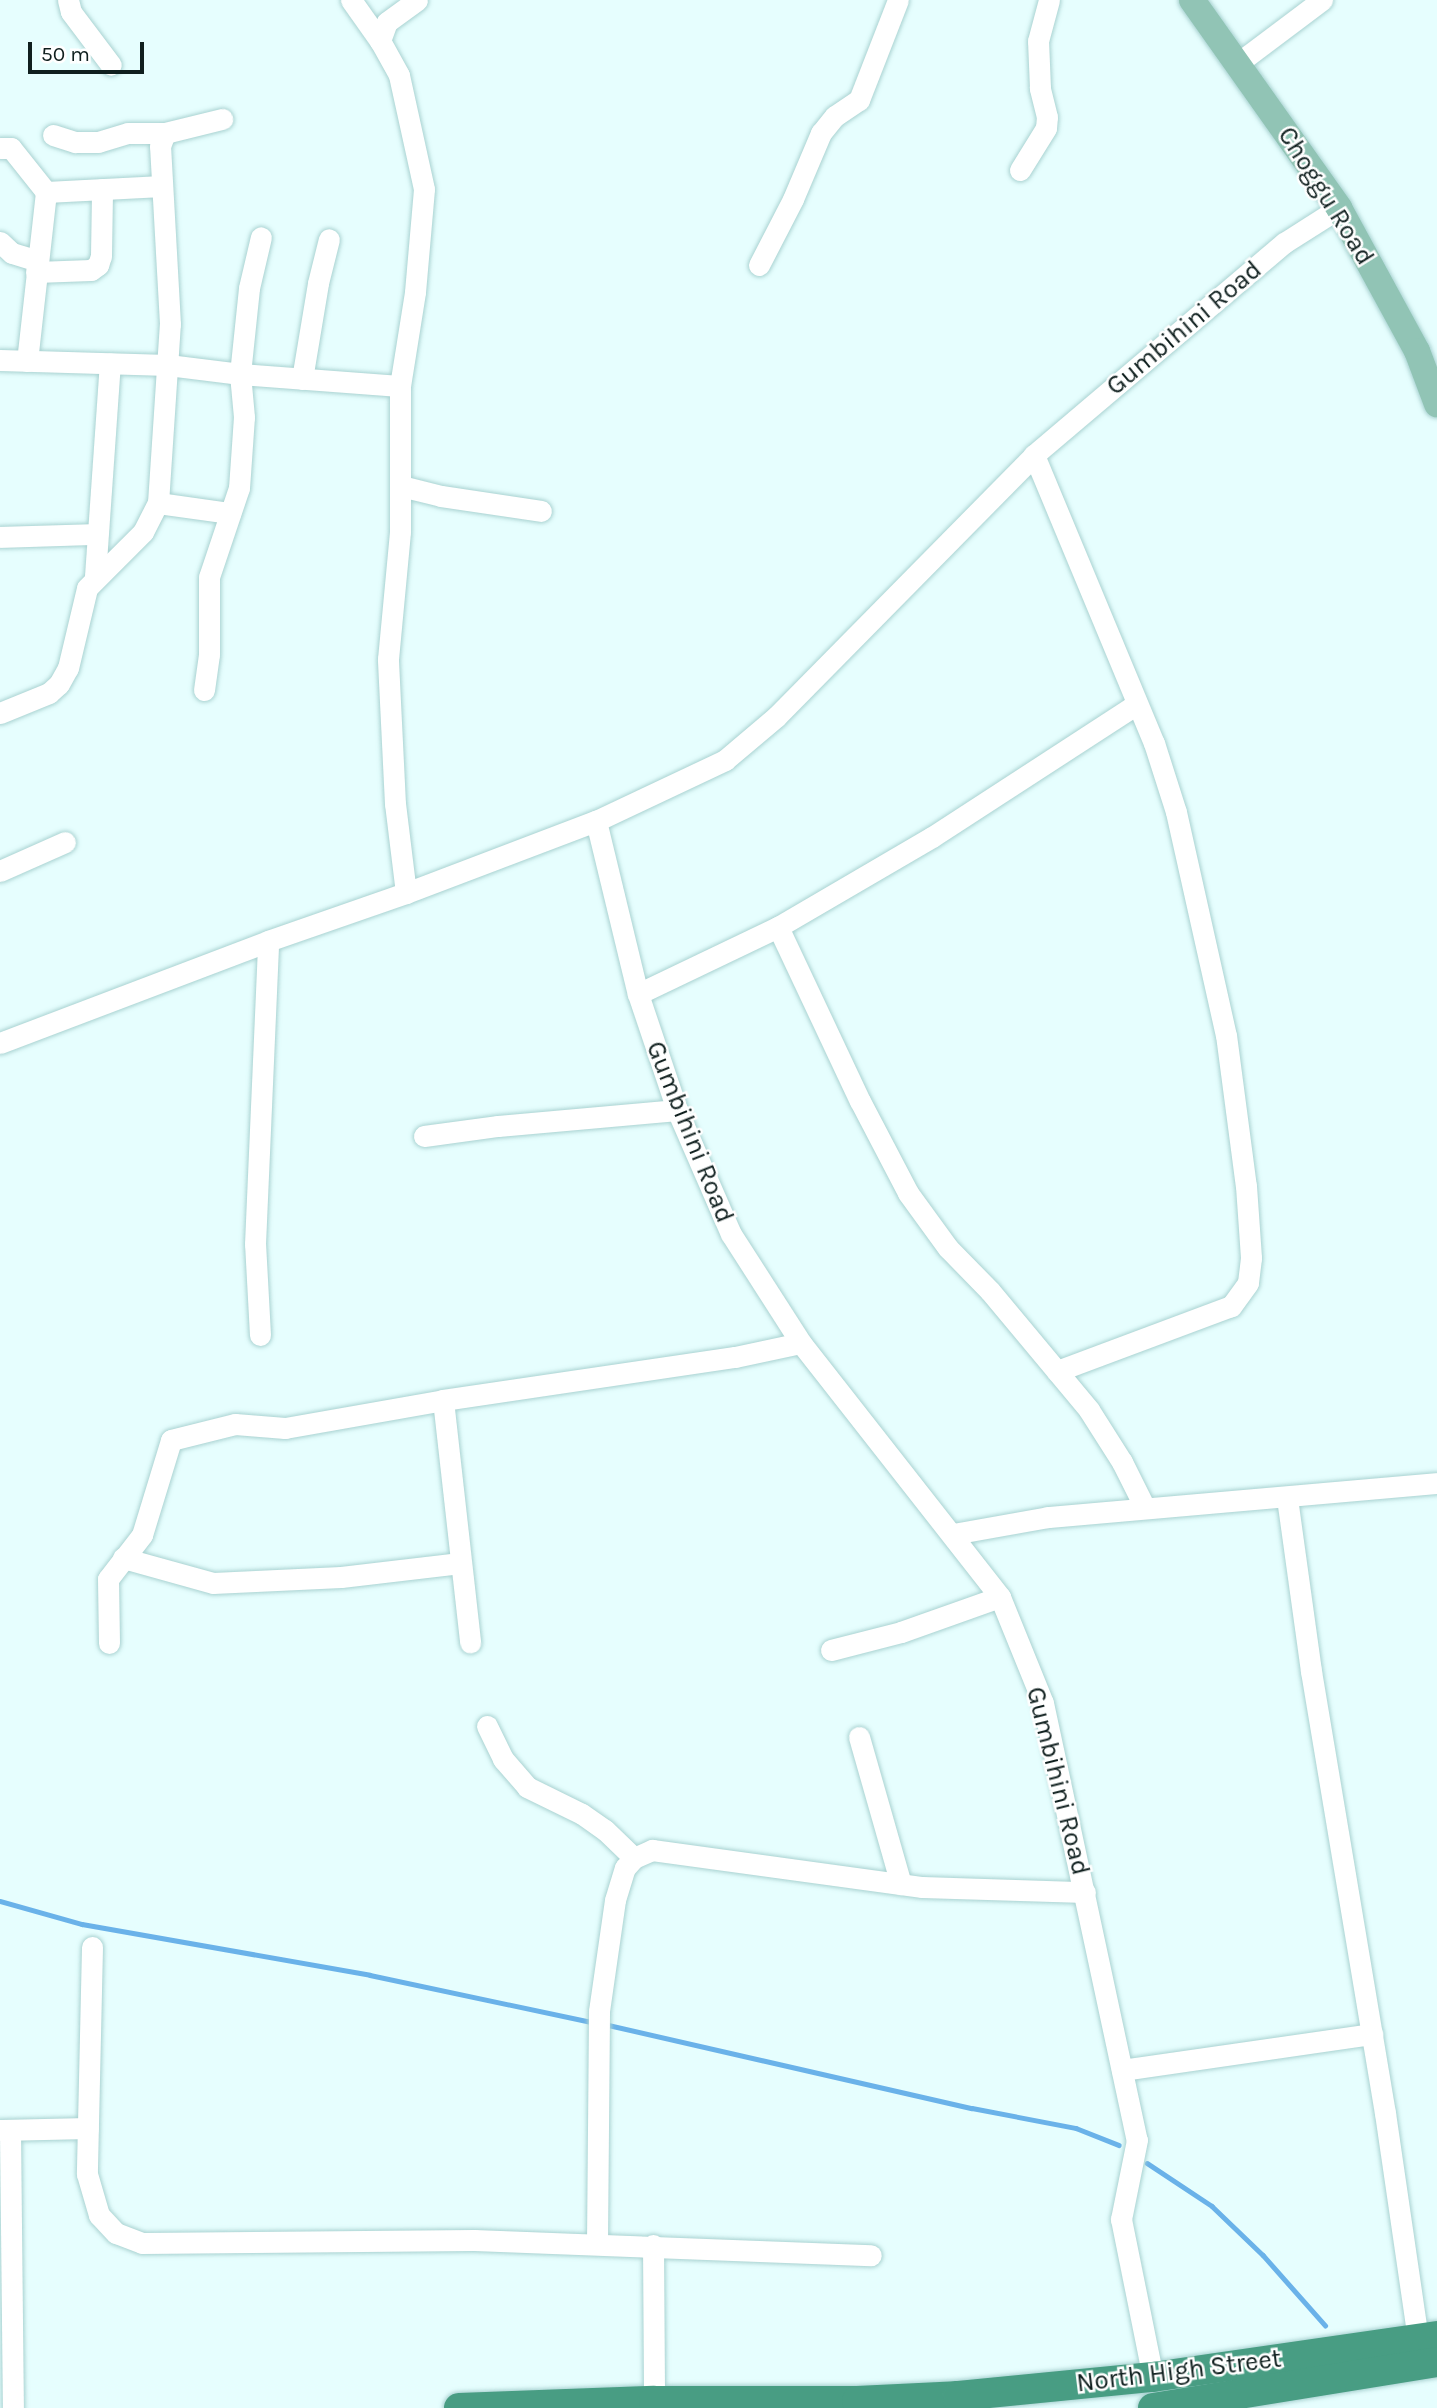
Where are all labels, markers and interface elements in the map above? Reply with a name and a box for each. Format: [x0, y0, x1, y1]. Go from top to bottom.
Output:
scale bar [32, 28, 147, 72]
text: 50 m [41, 42, 90, 66]
street label: Choggu Road [1271, 121, 1381, 271]
street label: Gumbihini Road [1100, 254, 1268, 402]
street label: Gumbihini Road [639, 1037, 741, 1227]
street label: Gumbihini Road [1020, 1684, 1096, 1878]
street label: North High Street [1075, 2343, 1283, 2399]

